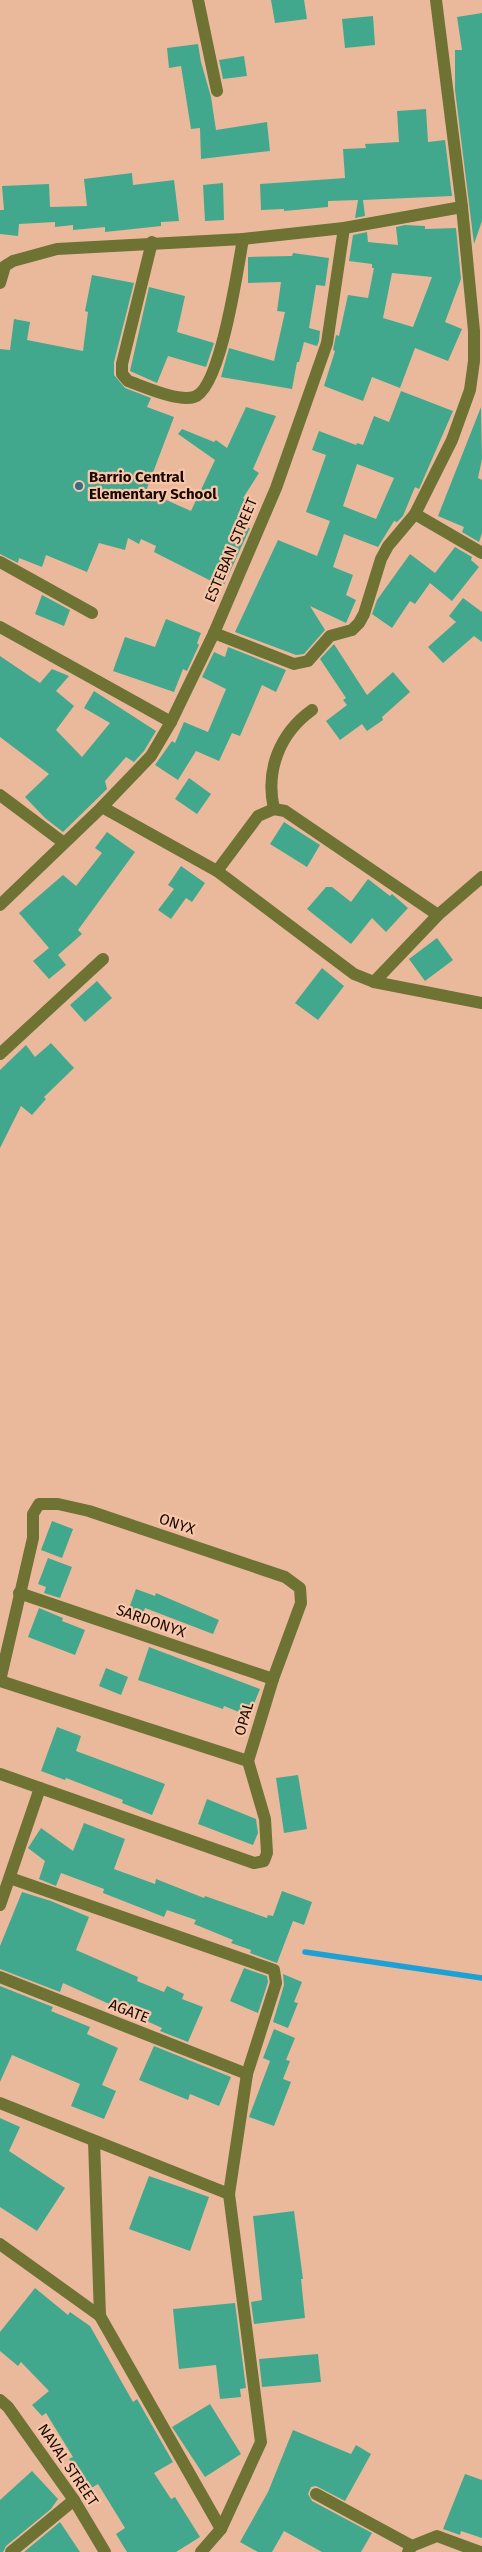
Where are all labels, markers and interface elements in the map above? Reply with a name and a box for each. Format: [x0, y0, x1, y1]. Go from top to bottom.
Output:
place label: Barrio Central Elementary School [89, 468, 217, 503]
marker: Barrio Central Elementary School [73, 480, 85, 492]
street label: ESTEBAN STREET [201, 495, 261, 605]
street label: ONYX [157, 1509, 198, 1539]
street label: SARDONYX [114, 1601, 189, 1642]
street label: OPAL [231, 1700, 258, 1738]
street label: AGATE [106, 1995, 152, 2027]
street label: NAVAL STREET [34, 2420, 102, 2510]

